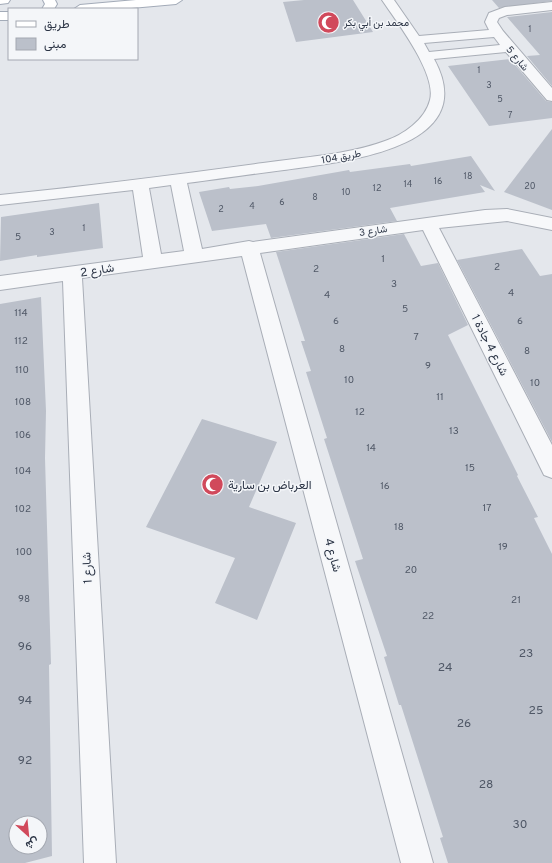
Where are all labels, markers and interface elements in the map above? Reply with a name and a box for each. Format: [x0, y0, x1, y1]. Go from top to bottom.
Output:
legend [8, 8, 138, 60]
mosque icon: محمد بن أبي بكر [315, 9, 341, 35]
text: طريق [44, 17, 70, 33]
place label: محمد بن أبي بكر [343, 17, 409, 31]
house number: 1 [528, 24, 532, 35]
text: مبنى [44, 37, 66, 53]
street label: شارع 5 [503, 44, 531, 74]
house number: 1 [477, 65, 481, 76]
house number: 3 [486, 80, 492, 91]
house number: 5 [497, 94, 503, 105]
house number: 7 [508, 110, 513, 121]
street label: طريق 104 [320, 148, 363, 167]
house number: 18 [464, 171, 472, 182]
house number: 16 [434, 176, 442, 187]
house number: 14 [404, 179, 413, 190]
house number: 20 [524, 181, 536, 192]
house number: 12 [373, 183, 381, 194]
house number: 10 [341, 187, 351, 198]
house number: 8 [312, 192, 318, 203]
house number: 6 [279, 197, 285, 208]
house number: 4 [249, 201, 255, 212]
house number: 2 [218, 204, 224, 215]
house number: 1 [82, 223, 86, 234]
street label: شارع 3 [358, 223, 388, 240]
house number: 3 [49, 227, 55, 238]
house number: 5 [15, 231, 21, 244]
house number: 1 [381, 253, 385, 266]
street label: شارع 2 [79, 260, 115, 282]
house number: 2 [494, 261, 500, 274]
house number: 2 [313, 263, 319, 276]
house number: 3 [391, 278, 397, 291]
house number: 4 [508, 287, 514, 300]
house number: 4 [324, 289, 330, 302]
house number: 5 [402, 303, 408, 316]
house number: 114 [14, 307, 28, 320]
street label: شارع 4 جادة 1 [467, 312, 511, 379]
house number: 6 [333, 315, 339, 328]
house number: 6 [517, 315, 523, 328]
house number: 7 [413, 331, 419, 344]
house number: 112 [14, 335, 28, 348]
house number: 8 [339, 343, 345, 356]
house number: 8 [524, 345, 530, 358]
house number: 9 [425, 360, 431, 373]
house number: 110 [15, 364, 29, 377]
house number: 10 [344, 374, 354, 387]
house number: 10 [530, 377, 540, 390]
house number: 11 [436, 391, 444, 404]
house number: 108 [15, 396, 31, 409]
house number: 12 [355, 406, 365, 419]
house number: 13 [449, 425, 459, 438]
house number: 106 [15, 429, 31, 442]
house number: 14 [366, 442, 376, 455]
house number: 15 [465, 462, 475, 475]
house number: 104 [15, 465, 31, 478]
mosque icon: العرباض بن سارية [200, 472, 226, 498]
place label: العرباض بن سارية [228, 478, 312, 494]
house number: 16 [380, 480, 390, 493]
house number: 17 [483, 502, 491, 515]
house number: 102 [15, 503, 31, 516]
house number: 18 [394, 521, 404, 534]
street label: شارع 4 [320, 537, 344, 574]
house number: 19 [498, 541, 508, 554]
house number: 100 [16, 546, 32, 559]
street label: شارع 1 [79, 552, 97, 584]
house number: 20 [405, 564, 417, 577]
house number: 98 [18, 593, 30, 606]
house number: 21 [511, 594, 521, 607]
house number: 22 [422, 610, 434, 623]
house number: 96 [18, 639, 32, 655]
house number: 23 [519, 646, 533, 662]
house number: 24 [438, 660, 452, 676]
house number: 94 [18, 693, 32, 709]
house number: 25 [529, 703, 543, 719]
house number: 26 [457, 716, 471, 732]
house number: 92 [18, 753, 32, 769]
house number: 28 [479, 777, 493, 793]
north arrow [8, 815, 48, 855]
house number: 30 [513, 817, 527, 833]
text: ش [23, 834, 41, 852]

